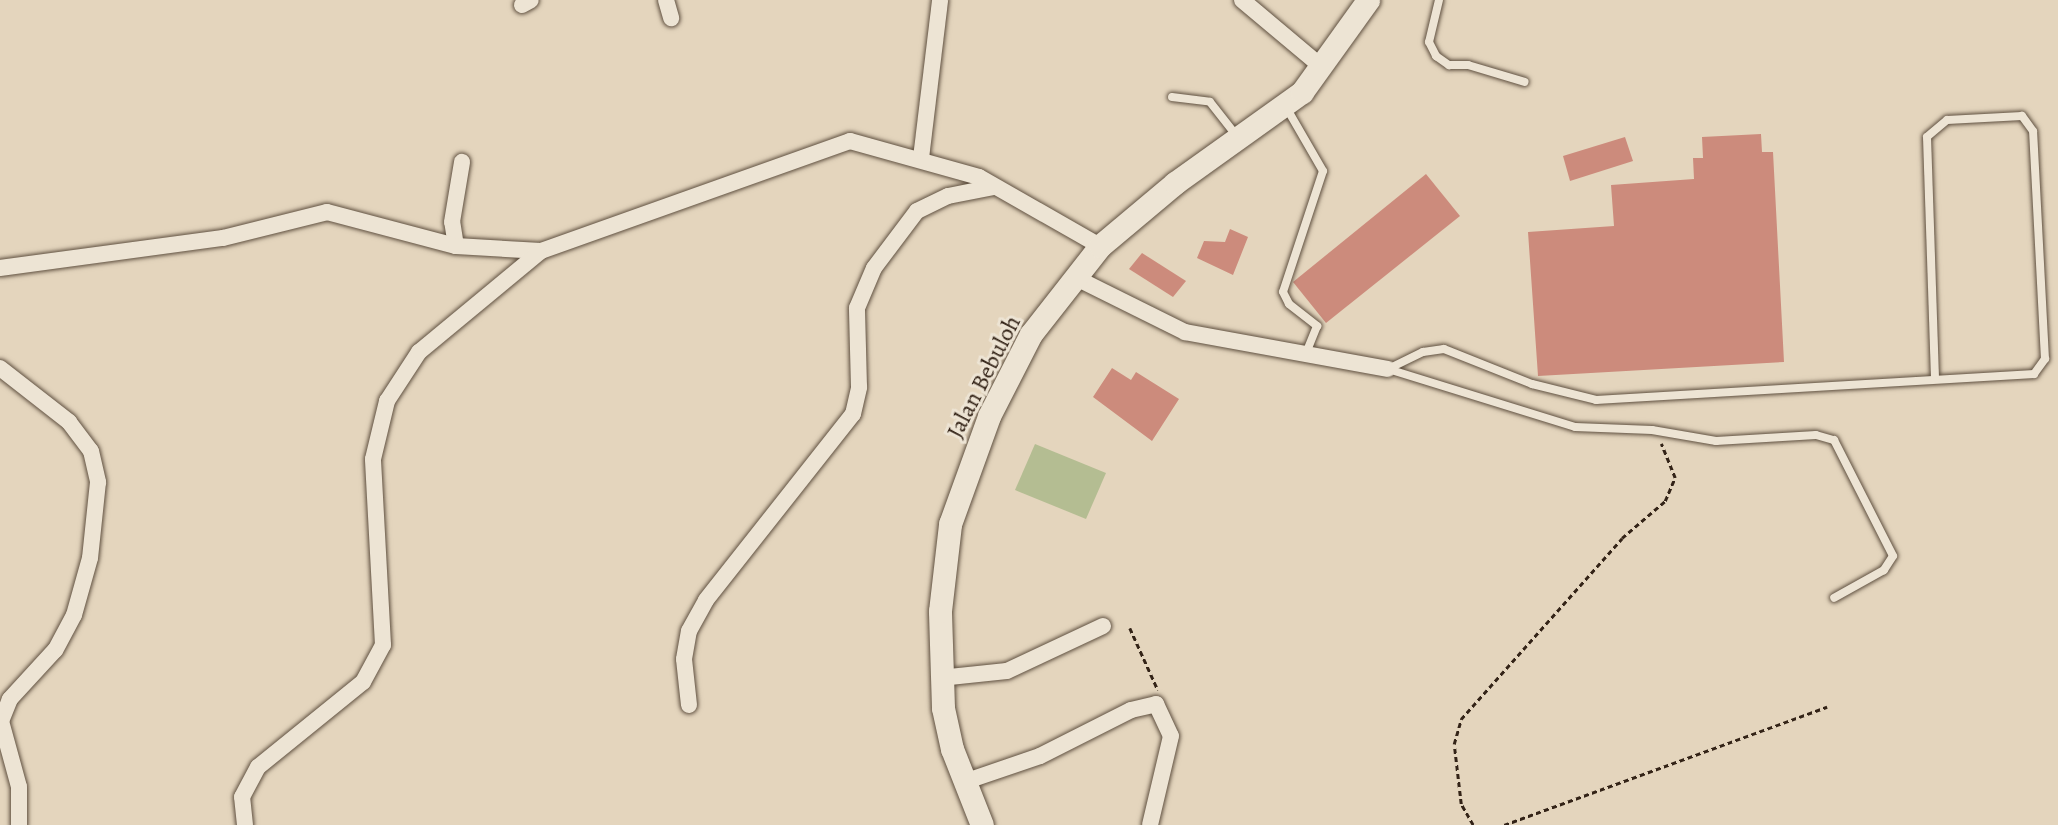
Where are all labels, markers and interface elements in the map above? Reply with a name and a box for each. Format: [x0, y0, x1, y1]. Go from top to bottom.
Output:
street label: Jalan Bebuloh [941, 311, 1027, 443]

